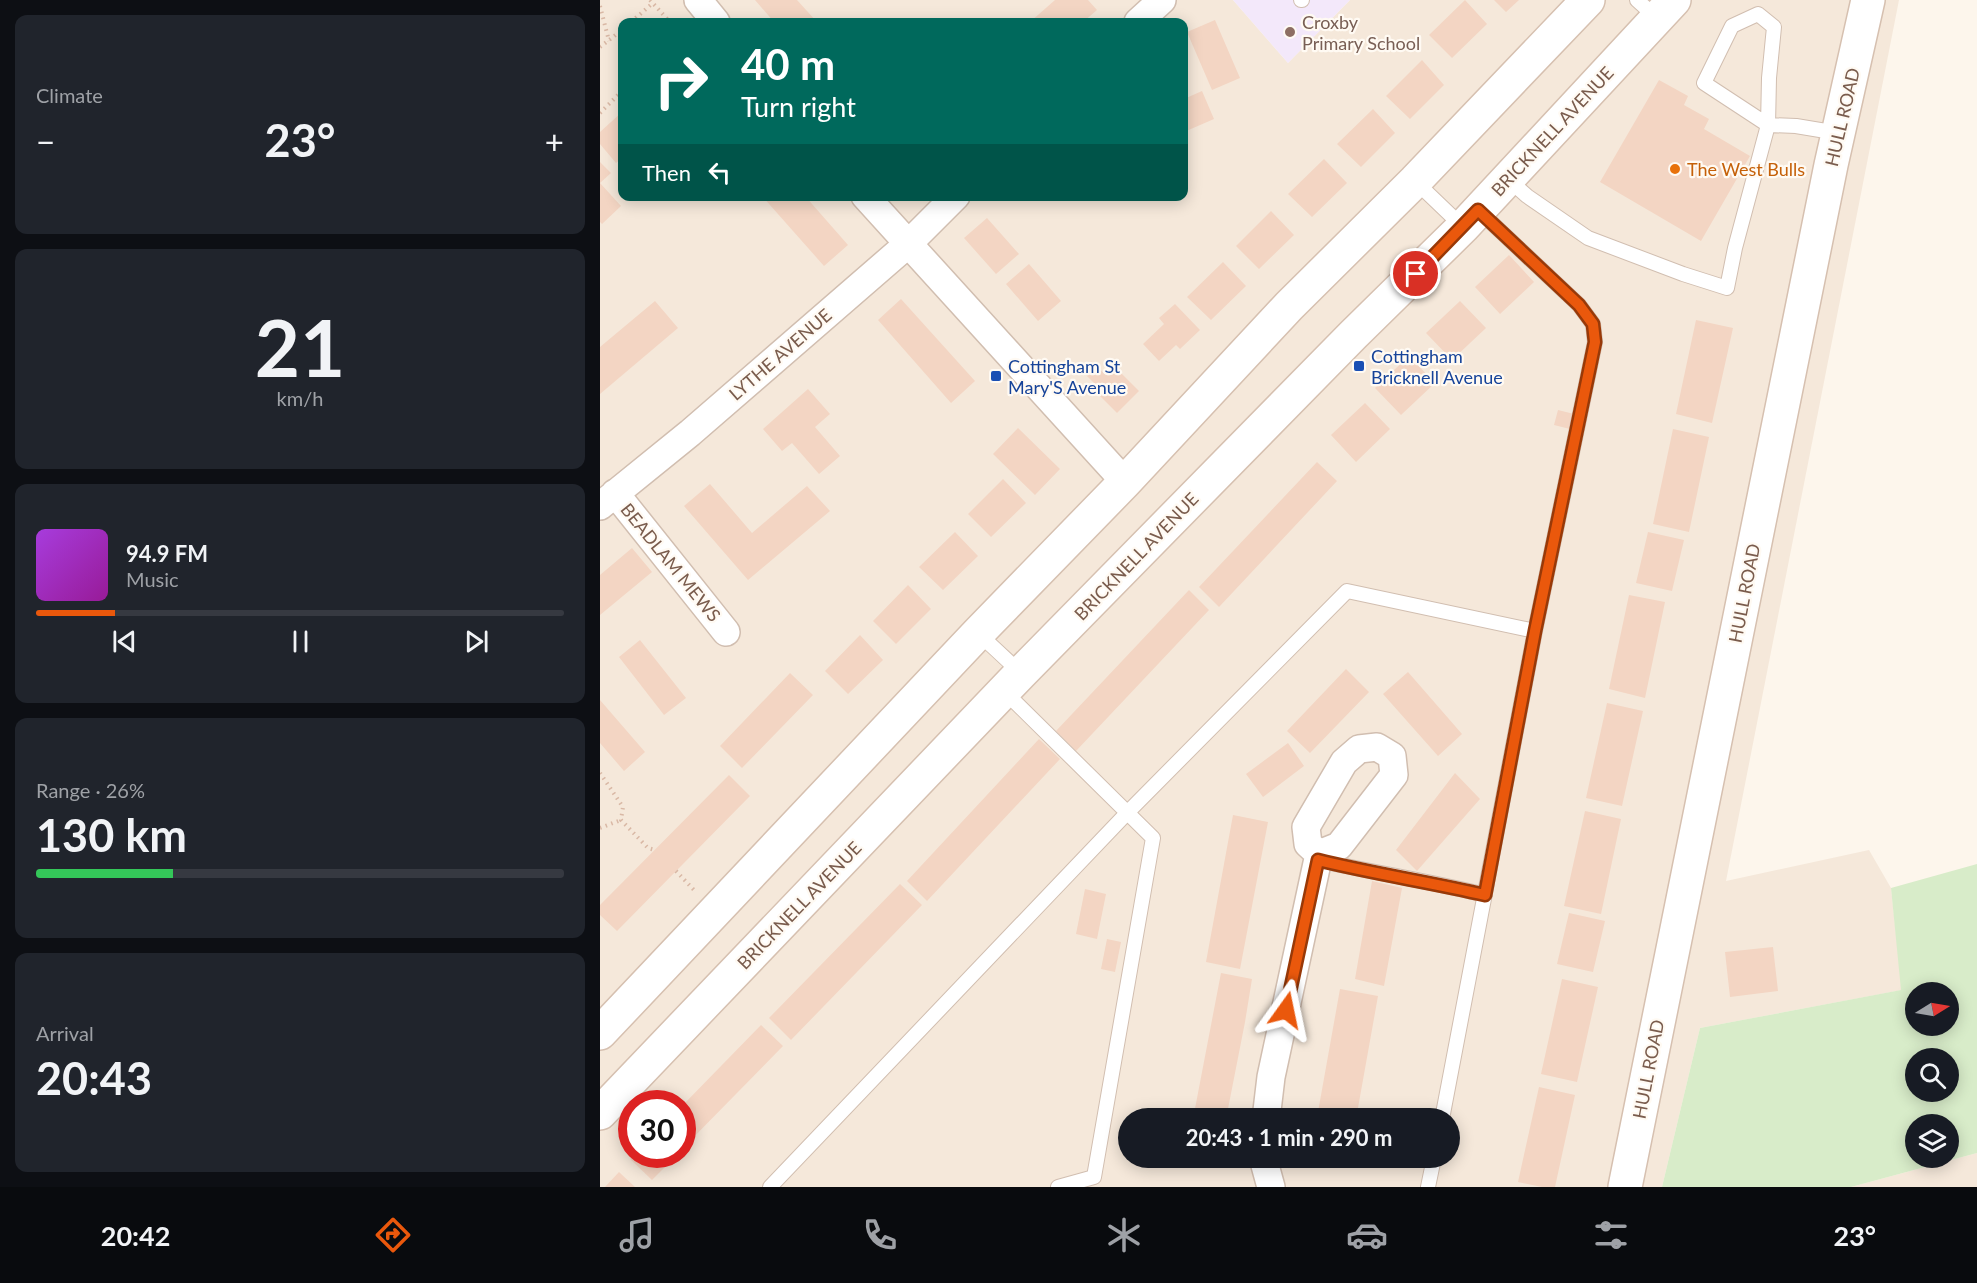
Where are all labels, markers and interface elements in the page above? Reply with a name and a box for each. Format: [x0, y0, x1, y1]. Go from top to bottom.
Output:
place label: Croxby Primary School [1302, 11, 1420, 54]
marker: Croxby Primary School [1283, 25, 1297, 39]
text: 40 m [741, 39, 835, 89]
icon: right [642, 42, 720, 120]
street label: BRICKNELL AVENUE [1486, 62, 1618, 200]
street label: HULL ROAD [1820, 65, 1864, 169]
text: Climate [36, 83, 103, 107]
text: Turn right [741, 90, 856, 123]
text: 23° [265, 113, 335, 167]
text: − [36, 121, 55, 161]
text: + [545, 121, 564, 161]
icon: left [703, 156, 736, 189]
place label: The West Bulls [1687, 158, 1805, 180]
text: Then [642, 159, 691, 186]
marker: The West Bulls [1668, 162, 1682, 176]
pin [1390, 248, 1441, 299]
icon: arrive [1399, 257, 1432, 290]
text: 21 [255, 300, 345, 394]
street label: LYTHE AVENUE [724, 303, 836, 405]
place label: Cottingham Bricknell Avenue [1371, 345, 1503, 388]
place label: Cottingham St Mary'S Avenue [1008, 355, 1126, 398]
marker: Cottingham Bricknell Avenue [1352, 359, 1366, 373]
marker: Cottingham St Mary'S Avenue [989, 369, 1003, 383]
text: km/h [277, 386, 323, 410]
street label: BRICKNELL AVENUE [1069, 488, 1203, 624]
street label: BEADLAM MEWS [616, 498, 726, 626]
text: 94.9 FM [126, 540, 208, 567]
street label: HULL ROAD [1724, 542, 1764, 644]
text: Music [126, 567, 179, 591]
icon: previous [108, 625, 141, 658]
icon: pause [284, 625, 317, 658]
icon: next [460, 625, 493, 658]
text: Range · 26% [36, 778, 145, 802]
text: 130 km [36, 808, 187, 862]
street label: BRICKNELL AVENUE [732, 837, 866, 973]
position arrow [1254, 978, 1318, 1042]
north arrow [1905, 982, 1959, 1036]
map controls [1905, 982, 1959, 1168]
street label: HULL ROAD [1628, 1018, 1668, 1120]
text: Arrival [36, 1021, 94, 1045]
button: search [1905, 1048, 1959, 1102]
text: 20:43 [36, 1051, 152, 1105]
speed limit sign: 30 [618, 1090, 696, 1168]
button: layers [1905, 1114, 1959, 1168]
text: 20:43 · 1 min · 290 m [1186, 1124, 1392, 1151]
icon: directions [372, 1214, 414, 1256]
icon: music [616, 1214, 658, 1256]
icon: phone [859, 1214, 901, 1256]
icon: climate [1103, 1214, 1145, 1256]
icon: car [1346, 1214, 1388, 1256]
icon: filters [1590, 1214, 1632, 1256]
text: 20:42 [101, 1219, 170, 1252]
text: 23° [1834, 1219, 1876, 1252]

